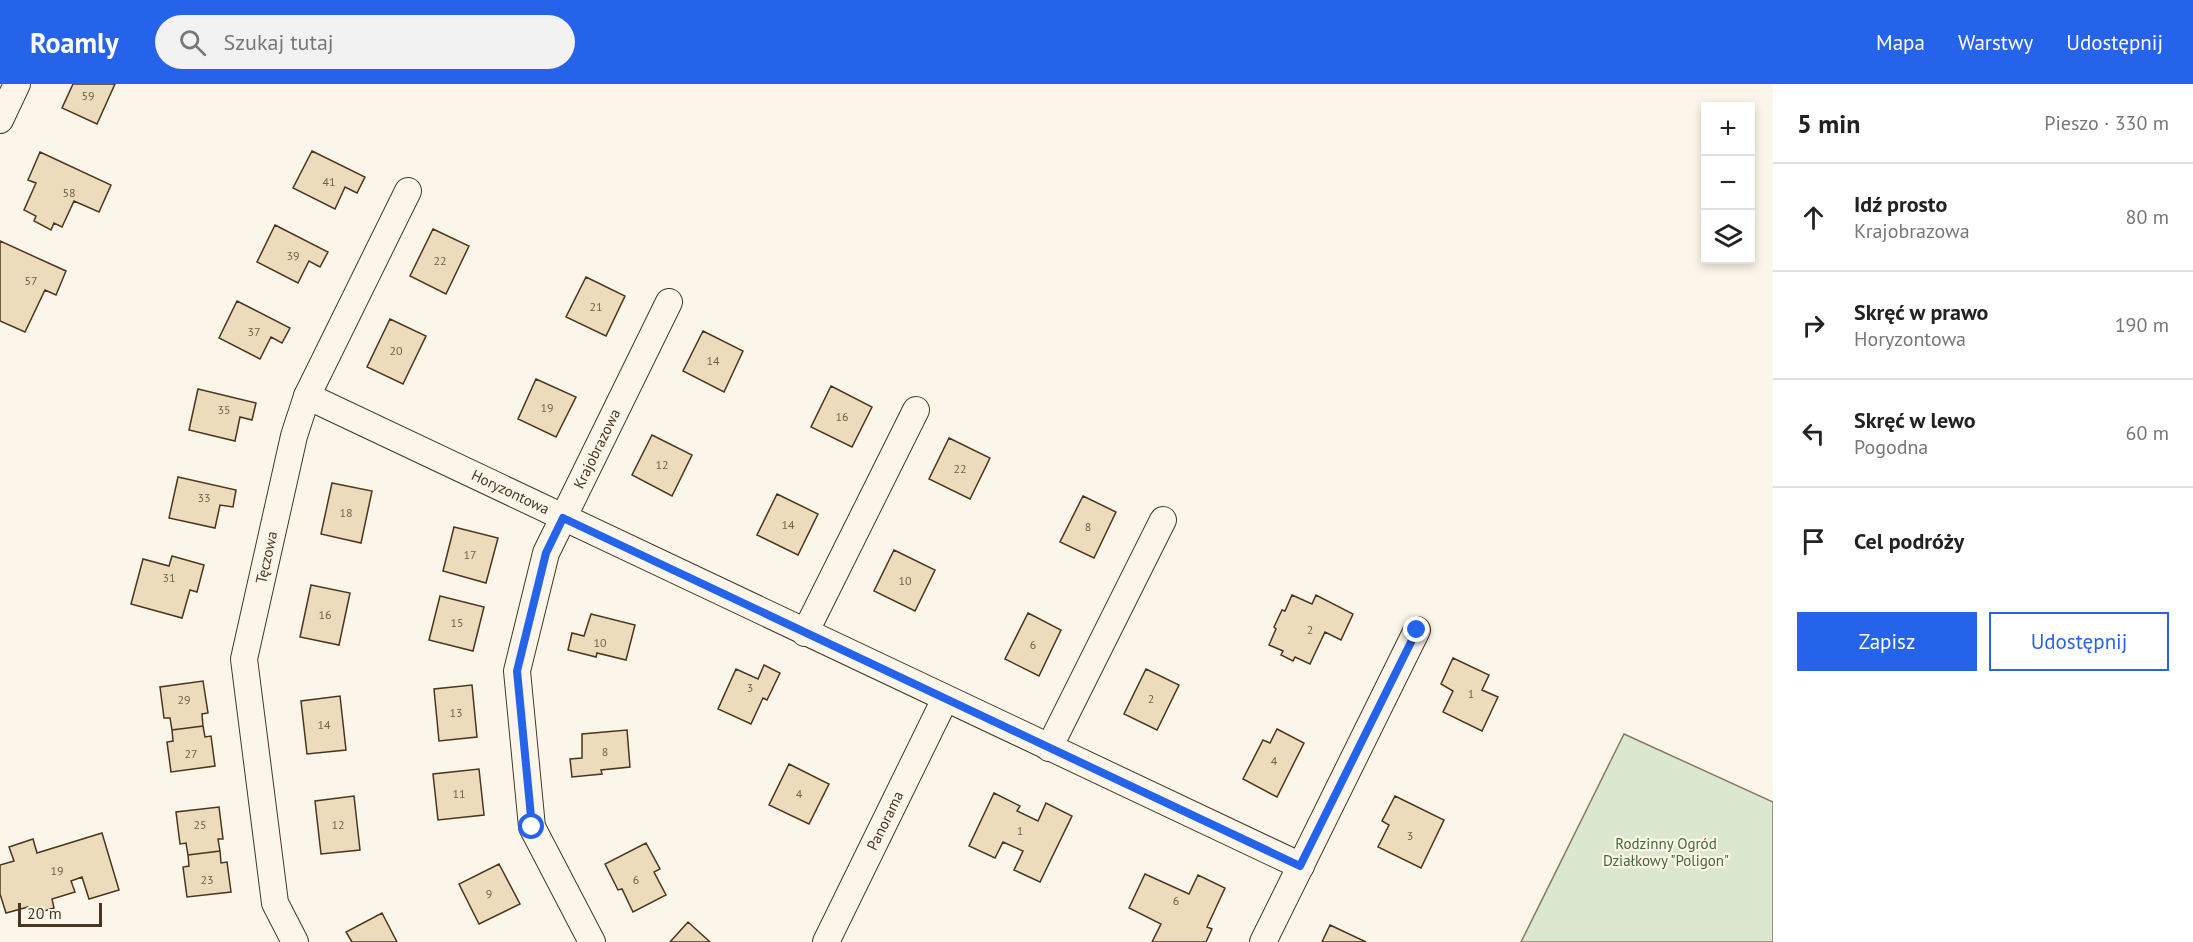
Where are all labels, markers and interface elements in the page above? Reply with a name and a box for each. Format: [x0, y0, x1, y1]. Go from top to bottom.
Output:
search box [155, 15, 575, 69]
text: Roamly [30, 24, 119, 61]
icon: search [176, 26, 209, 59]
text: Szukaj tutaj [224, 28, 334, 56]
text: Mapa [1876, 29, 1925, 56]
text: Warstwy [1958, 29, 2033, 56]
text: Udostępnij [2066, 29, 2163, 56]
house number: 59 [81, 88, 95, 103]
map controls [1701, 102, 1755, 264]
button: + [1701, 102, 1755, 156]
text: 5 min [1797, 107, 1860, 140]
text: Pieszo · 330 m [2044, 110, 2169, 136]
button: − [1701, 156, 1755, 210]
house number: 41 [322, 174, 336, 189]
house number: 58 [62, 185, 76, 200]
text: Idź prosto [1854, 190, 1947, 218]
icon: ahead [1797, 201, 1830, 234]
text: 80 m [2126, 204, 2169, 230]
button: layers [1701, 210, 1755, 264]
text: Krajobrazowa [1854, 218, 1970, 244]
house number: 39 [286, 248, 300, 263]
house number: 22 [433, 253, 447, 268]
house number: 57 [24, 273, 38, 288]
text: Skręć w prawo [1854, 298, 1988, 326]
house number: 21 [589, 299, 603, 314]
icon: right [1797, 309, 1830, 342]
text: 190 m [2115, 312, 2169, 338]
house number: 37 [247, 324, 261, 339]
text: Horyzontowa [1854, 326, 1966, 352]
house number: 20 [389, 343, 403, 358]
house number: 14 [706, 353, 720, 368]
house number: 19 [540, 400, 554, 415]
house number: 35 [217, 402, 231, 417]
street label: Krajobrazowa [569, 405, 624, 492]
text: Skręć w lewo [1854, 406, 1975, 434]
house number: 16 [835, 409, 849, 424]
icon: left [1797, 417, 1830, 450]
text: 60 m [2126, 420, 2169, 446]
text: Pogodna [1854, 434, 1928, 460]
house number: 12 [655, 457, 669, 472]
house number: 22 [953, 461, 967, 476]
street label: Horyzontowa [469, 465, 553, 518]
house number: 33 [197, 490, 211, 505]
house number: 18 [339, 505, 353, 520]
house number: 14 [781, 517, 795, 532]
house number: 8 [1085, 519, 1091, 534]
icon: arrive [1797, 525, 1830, 558]
text: Cel podróży [1854, 527, 1964, 555]
street label: Tęczowa [251, 529, 281, 585]
house number: 17 [463, 547, 477, 562]
house number: 31 [162, 570, 176, 585]
house number: 10 [898, 573, 912, 588]
house number: 16 [318, 607, 332, 622]
button: Zapisz [1797, 612, 1977, 671]
button: Udostępnij [1989, 612, 2169, 671]
house number: 15 [450, 615, 464, 630]
route end [1403, 616, 1429, 642]
house number: 2 [1307, 622, 1313, 637]
house number: 10 [593, 635, 607, 650]
house number: 6 [1030, 637, 1036, 652]
house number: 3 [747, 680, 753, 695]
house number: 1 [1468, 686, 1474, 701]
house number: 2 [1148, 691, 1154, 706]
house number: 29 [177, 692, 191, 707]
house number: 13 [449, 705, 463, 720]
house number: 14 [317, 717, 331, 732]
house number: 8 [602, 744, 608, 759]
house number: 27 [184, 746, 198, 761]
house number: 4 [1271, 753, 1278, 768]
house number: 11 [452, 786, 466, 801]
house number: 4 [796, 786, 803, 801]
street label: Panorama [862, 788, 907, 853]
route start [518, 813, 544, 839]
house number: 25 [193, 817, 207, 832]
house number: 12 [331, 817, 345, 832]
house number: 1 [1017, 823, 1023, 838]
house number: 3 [1407, 828, 1413, 843]
park label: Rodzinny Ogród Działkowy "Poligon" [1603, 834, 1729, 870]
house number: 19 [50, 863, 64, 878]
house number: 23 [200, 872, 214, 887]
house number: 6 [633, 872, 639, 887]
house number: 9 [486, 886, 492, 901]
house number: 6 [1173, 893, 1179, 908]
scale bar [18, 900, 102, 928]
text: 20 m [27, 903, 62, 923]

